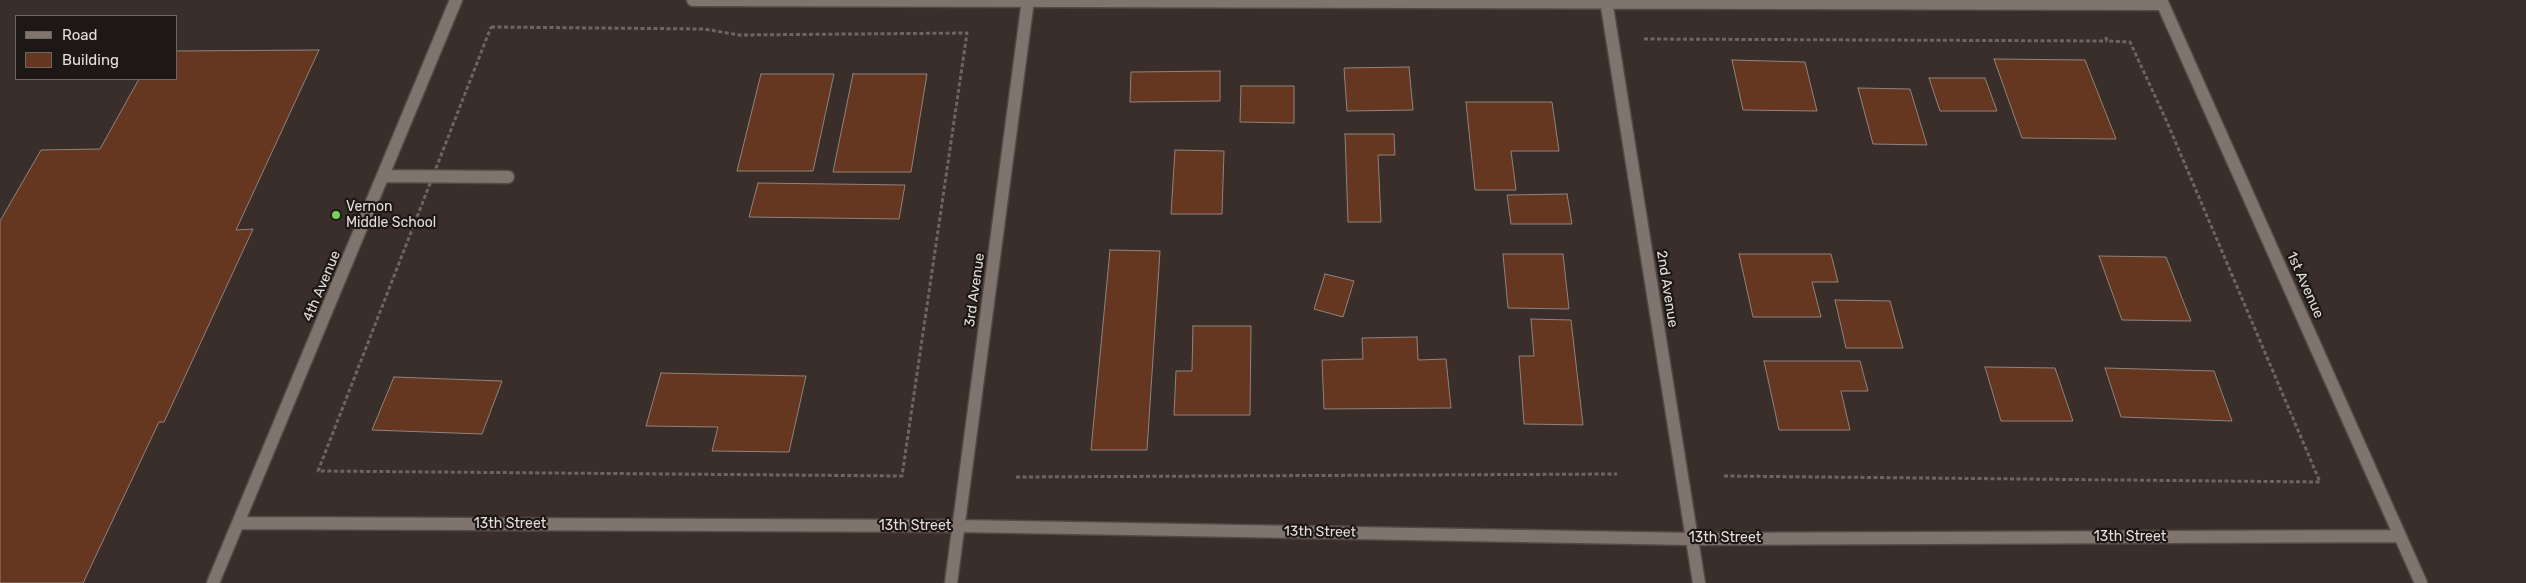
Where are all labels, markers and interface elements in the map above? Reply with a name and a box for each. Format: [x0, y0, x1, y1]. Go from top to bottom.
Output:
legend [15, 15, 178, 80]
text: Road [62, 26, 98, 44]
text: Building [62, 51, 119, 69]
place label: Vernon Middle School [346, 199, 436, 232]
marker: Vernon Middle School [330, 209, 342, 221]
street label: 4th Avenue [300, 248, 344, 324]
street label: 2nd Avenue [1653, 249, 1681, 329]
street label: 1st Avenue [2283, 249, 2327, 321]
street label: 3rd Avenue [962, 252, 988, 328]
street label: 13th Street [474, 516, 546, 532]
street label: 13th Street [879, 518, 951, 534]
street label: 13th Street [1284, 523, 1356, 541]
street label: 13th Street [2094, 529, 2166, 545]
street label: 13th Street [1689, 530, 1761, 546]

